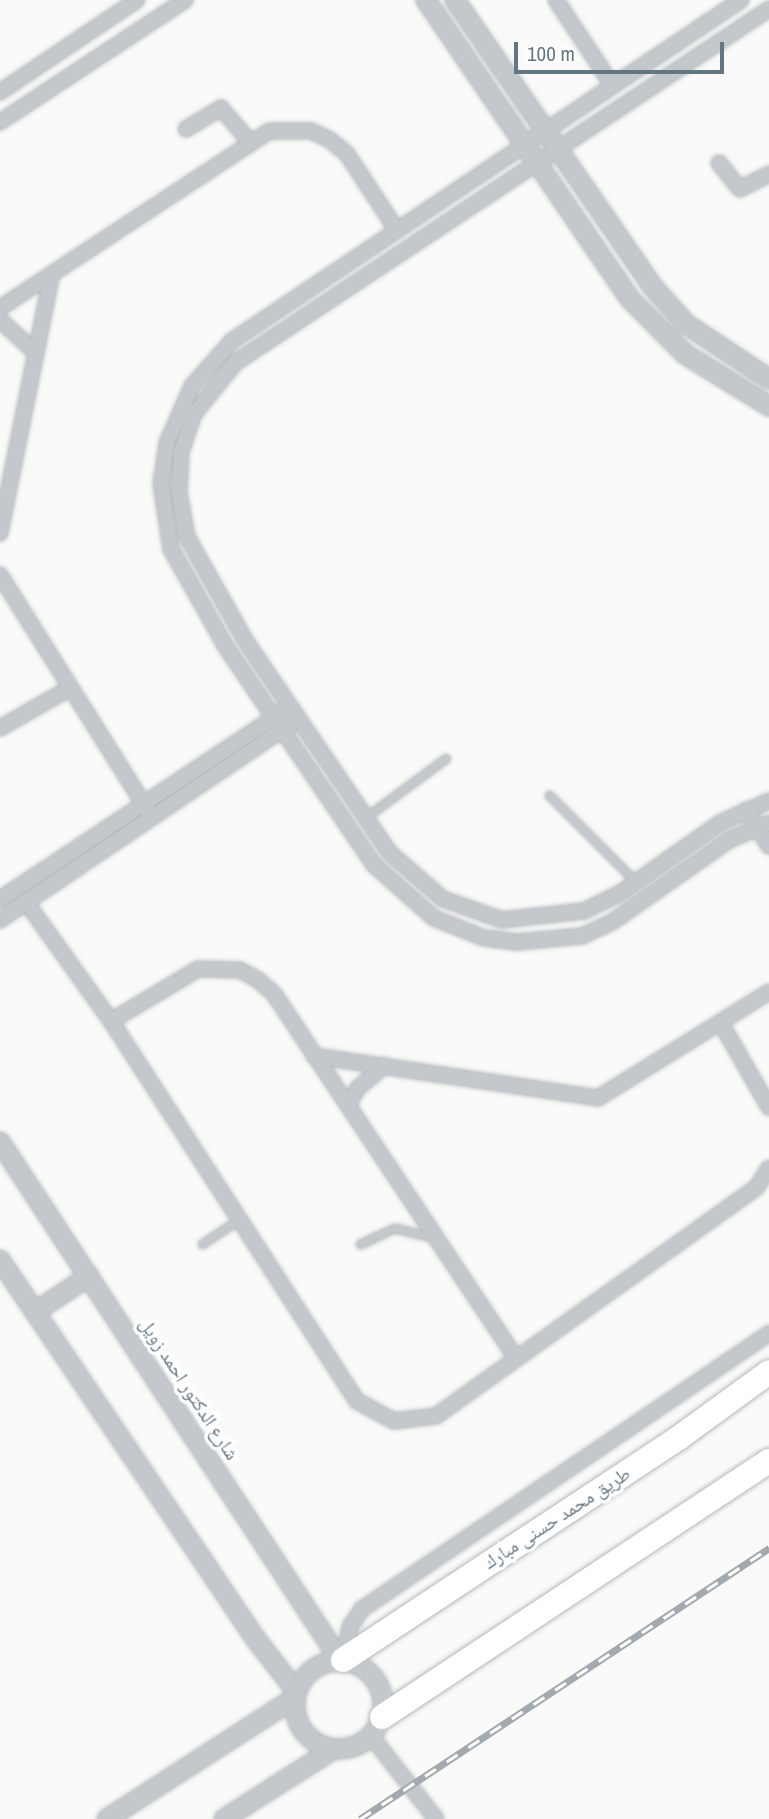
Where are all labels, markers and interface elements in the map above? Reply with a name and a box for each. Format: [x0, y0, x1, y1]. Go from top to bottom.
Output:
scale bar [517, 28, 727, 72]
text: 100 m [527, 39, 575, 68]
street label: شارع الدكتور احمد زويل [134, 1314, 244, 1464]
street label: طريق محمد حسنى مبارك [479, 1462, 635, 1574]

